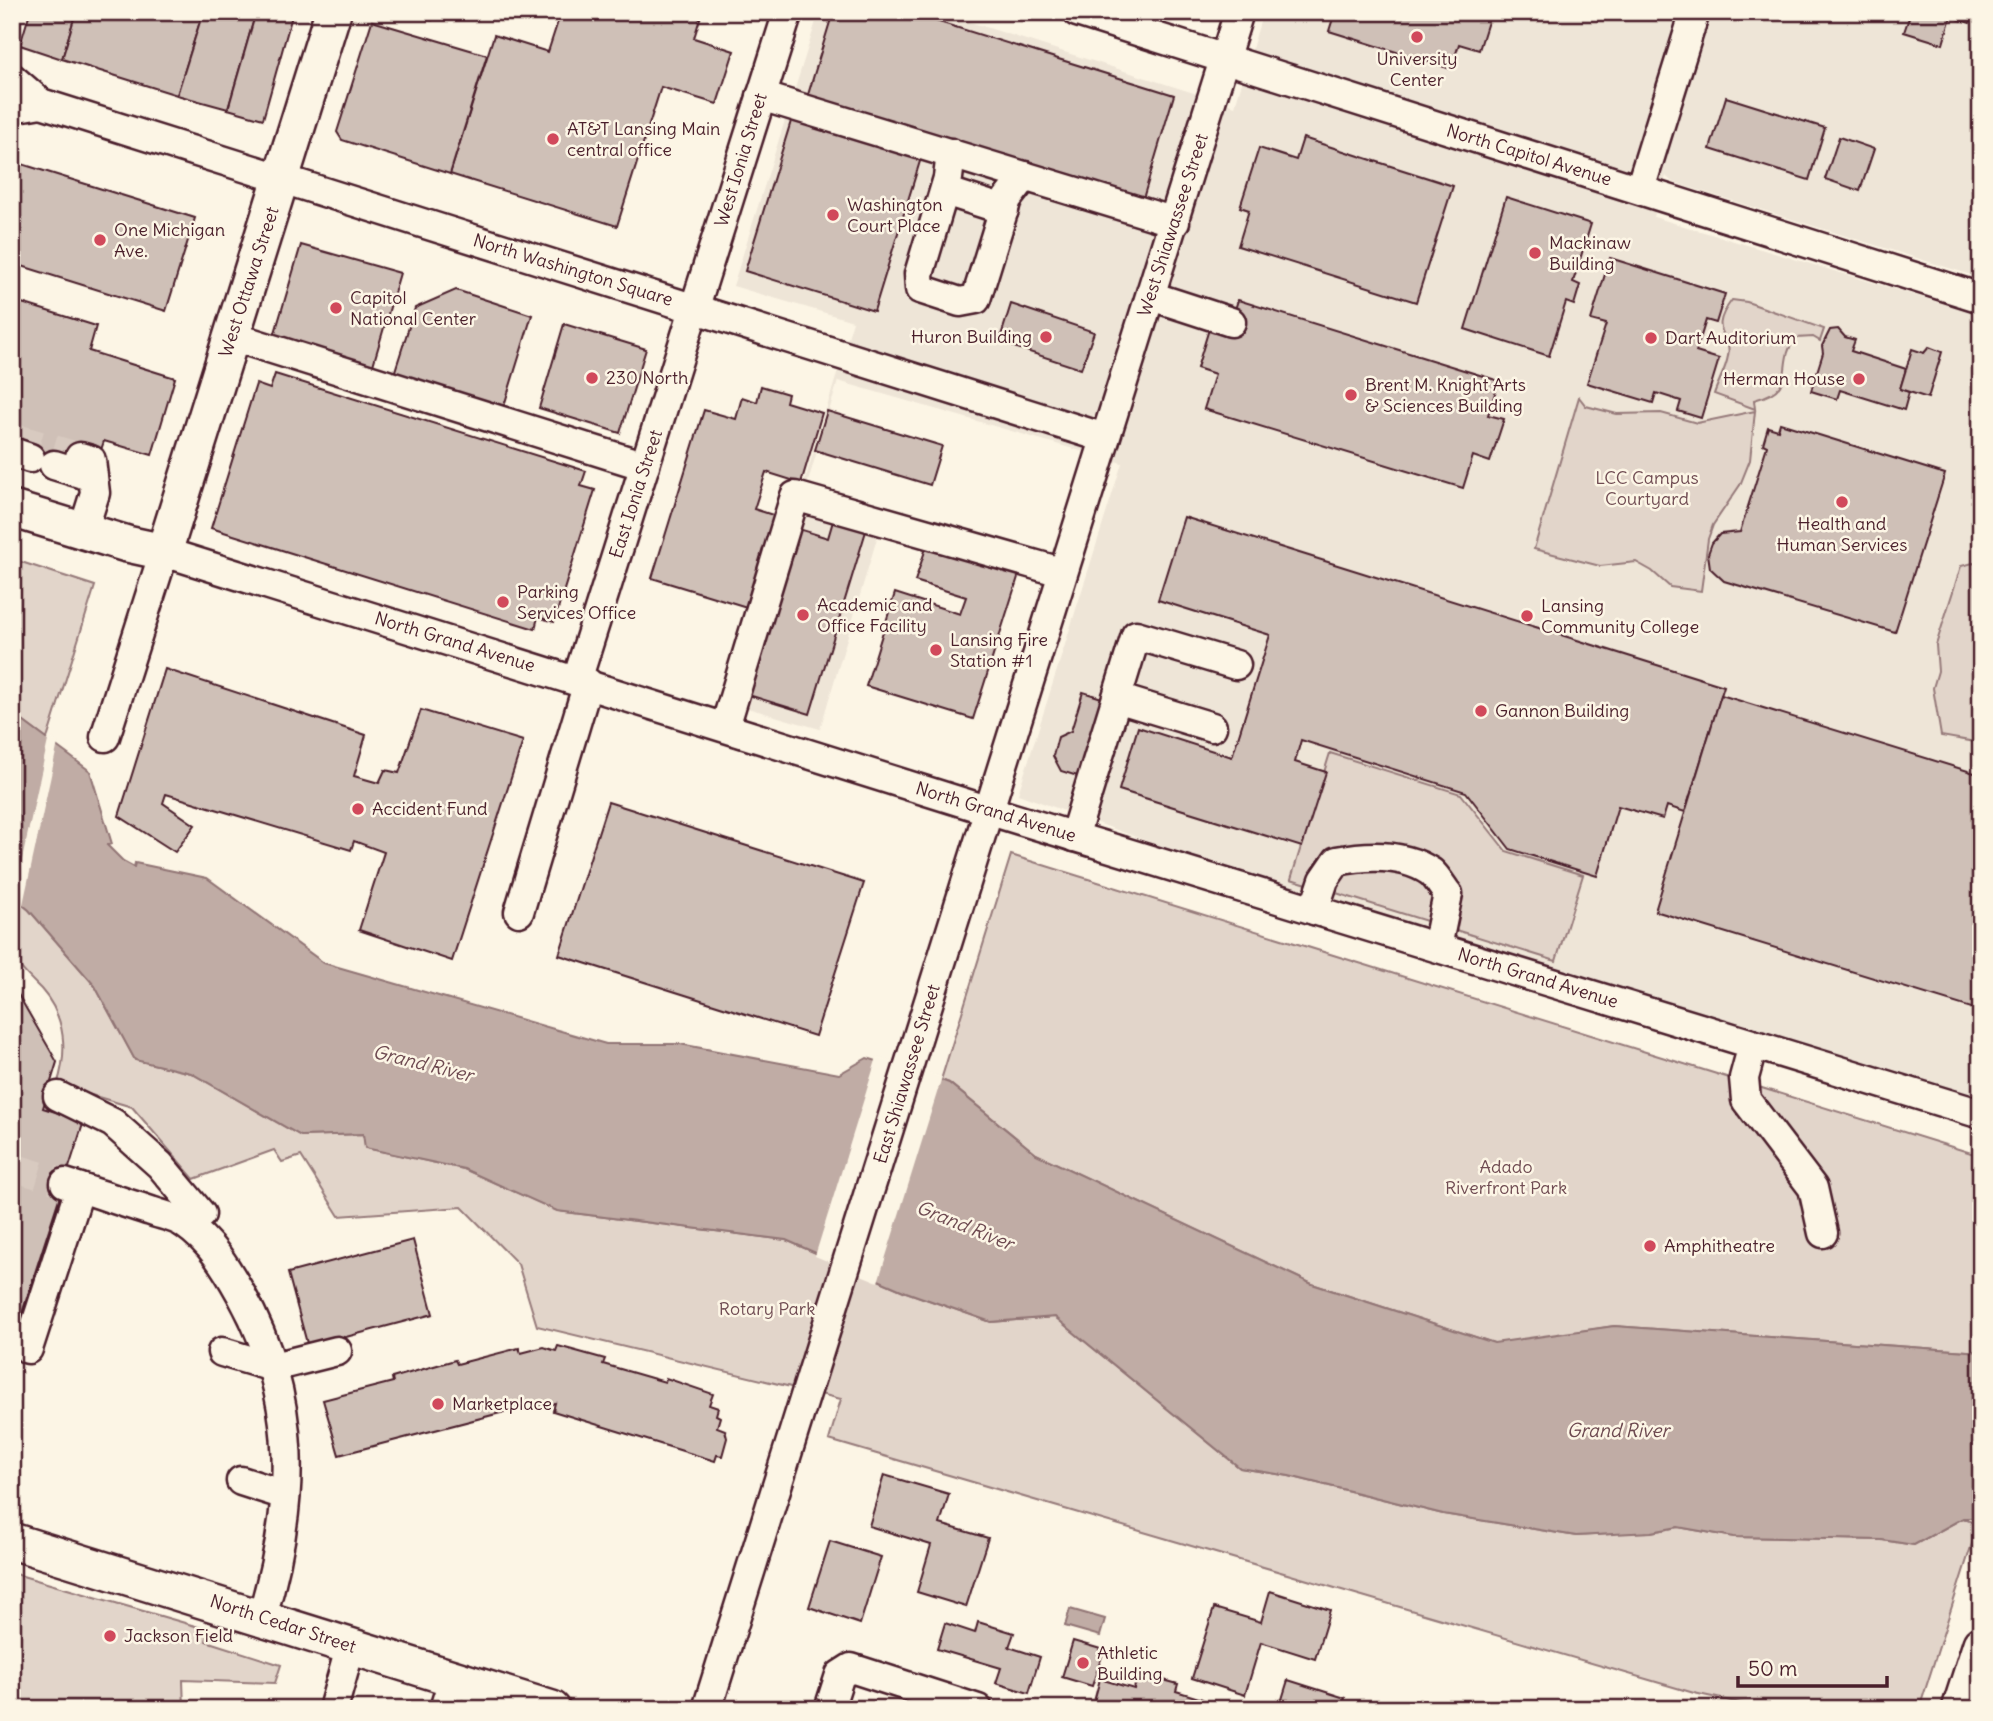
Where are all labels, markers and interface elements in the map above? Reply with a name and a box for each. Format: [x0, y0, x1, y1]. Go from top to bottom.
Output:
marker: University Center [1409, 29, 1425, 45]
place label: University Center [1377, 47, 1457, 91]
street label: West Ionia Street [709, 90, 772, 229]
place label: AT&T Lansing Main central office [567, 117, 720, 161]
street label: North Capitol Avenue [1444, 118, 1615, 191]
street label: West Shiawassee Street [1132, 130, 1213, 319]
marker: AT&T Lansing Main central office [545, 131, 561, 147]
place label: Washington Court Place [847, 193, 943, 237]
street label: West Ottawa Street [213, 204, 284, 360]
marker: Washington Court Place [825, 207, 841, 223]
place label: One Michigan Ave. [114, 218, 225, 262]
street label: North Washington Square [470, 228, 676, 311]
place label: Mackinaw Building [1549, 231, 1631, 275]
marker: One Michigan Ave. [92, 232, 108, 248]
marker: Mackinaw Building [1527, 245, 1543, 261]
place label: Capitol National Center [350, 286, 477, 330]
marker: Capitol National Center [328, 300, 344, 316]
place label: Huron Building [911, 325, 1032, 348]
place label: Dart Auditorium [1665, 326, 1796, 349]
marker: Huron Building [1038, 329, 1054, 345]
marker: Dart Auditorium [1643, 330, 1659, 346]
place label: 230 North [606, 366, 688, 389]
place label: Herman House [1723, 367, 1845, 390]
marker: 230 North [584, 370, 600, 386]
marker: Herman House [1851, 371, 1867, 387]
place label: Brent M. Knight Arts & Sciences Building [1365, 373, 1526, 417]
marker: Brent M. Knight Arts & Sciences Building [1343, 387, 1359, 403]
street label: East Ionia Street [604, 427, 667, 561]
park label: LCC Campus Courtyard [1595, 466, 1699, 510]
marker: Health and Human Services [1834, 494, 1850, 510]
place label: Health and Human Services [1777, 512, 1907, 556]
place label: Parking Services Office [517, 580, 636, 624]
place label: Academic and Office Facility [817, 593, 933, 637]
marker: Parking Services Office [495, 594, 511, 610]
place label: Lansing Community College [1541, 594, 1699, 638]
street label: North Grand Avenue [372, 606, 538, 677]
marker: Academic and Office Facility [795, 607, 811, 623]
marker: Lansing Community College [1519, 608, 1535, 624]
place label: Lansing Fire Station #1 [950, 628, 1048, 672]
marker: Lansing Fire Station #1 [928, 642, 944, 658]
place label: Gannon Building [1495, 699, 1629, 722]
marker: Gannon Building [1473, 703, 1489, 719]
street label: North Grand Avenue [913, 776, 1079, 847]
place label: Accident Fund [372, 797, 488, 820]
marker: Accident Fund [350, 801, 366, 817]
street label: North Grand Avenue [1455, 942, 1621, 1013]
street label: East Shiawassee Street [868, 981, 945, 1166]
water label: Grand River [370, 1039, 478, 1088]
park label: Adado Riverfront Park [1445, 1155, 1567, 1199]
water label: Grand River [913, 1195, 1019, 1256]
place label: Amphitheatre [1664, 1234, 1775, 1257]
marker: Amphitheatre [1642, 1238, 1658, 1254]
park label: Rotary Park [719, 1297, 815, 1320]
place label: Marketplace [452, 1392, 552, 1415]
marker: Marketplace [430, 1396, 446, 1412]
water label: Grand River [1567, 1418, 1671, 1442]
street label: North Cedar Street [207, 1589, 359, 1658]
place label: Jackson Field [124, 1624, 234, 1647]
marker: Jackson Field [102, 1628, 118, 1644]
place label: Athletic Building [1097, 1641, 1162, 1685]
scale bar [1738, 1644, 1886, 1688]
marker: Athletic Building [1075, 1655, 1091, 1671]
text: 50 m [1748, 1655, 1797, 1682]

